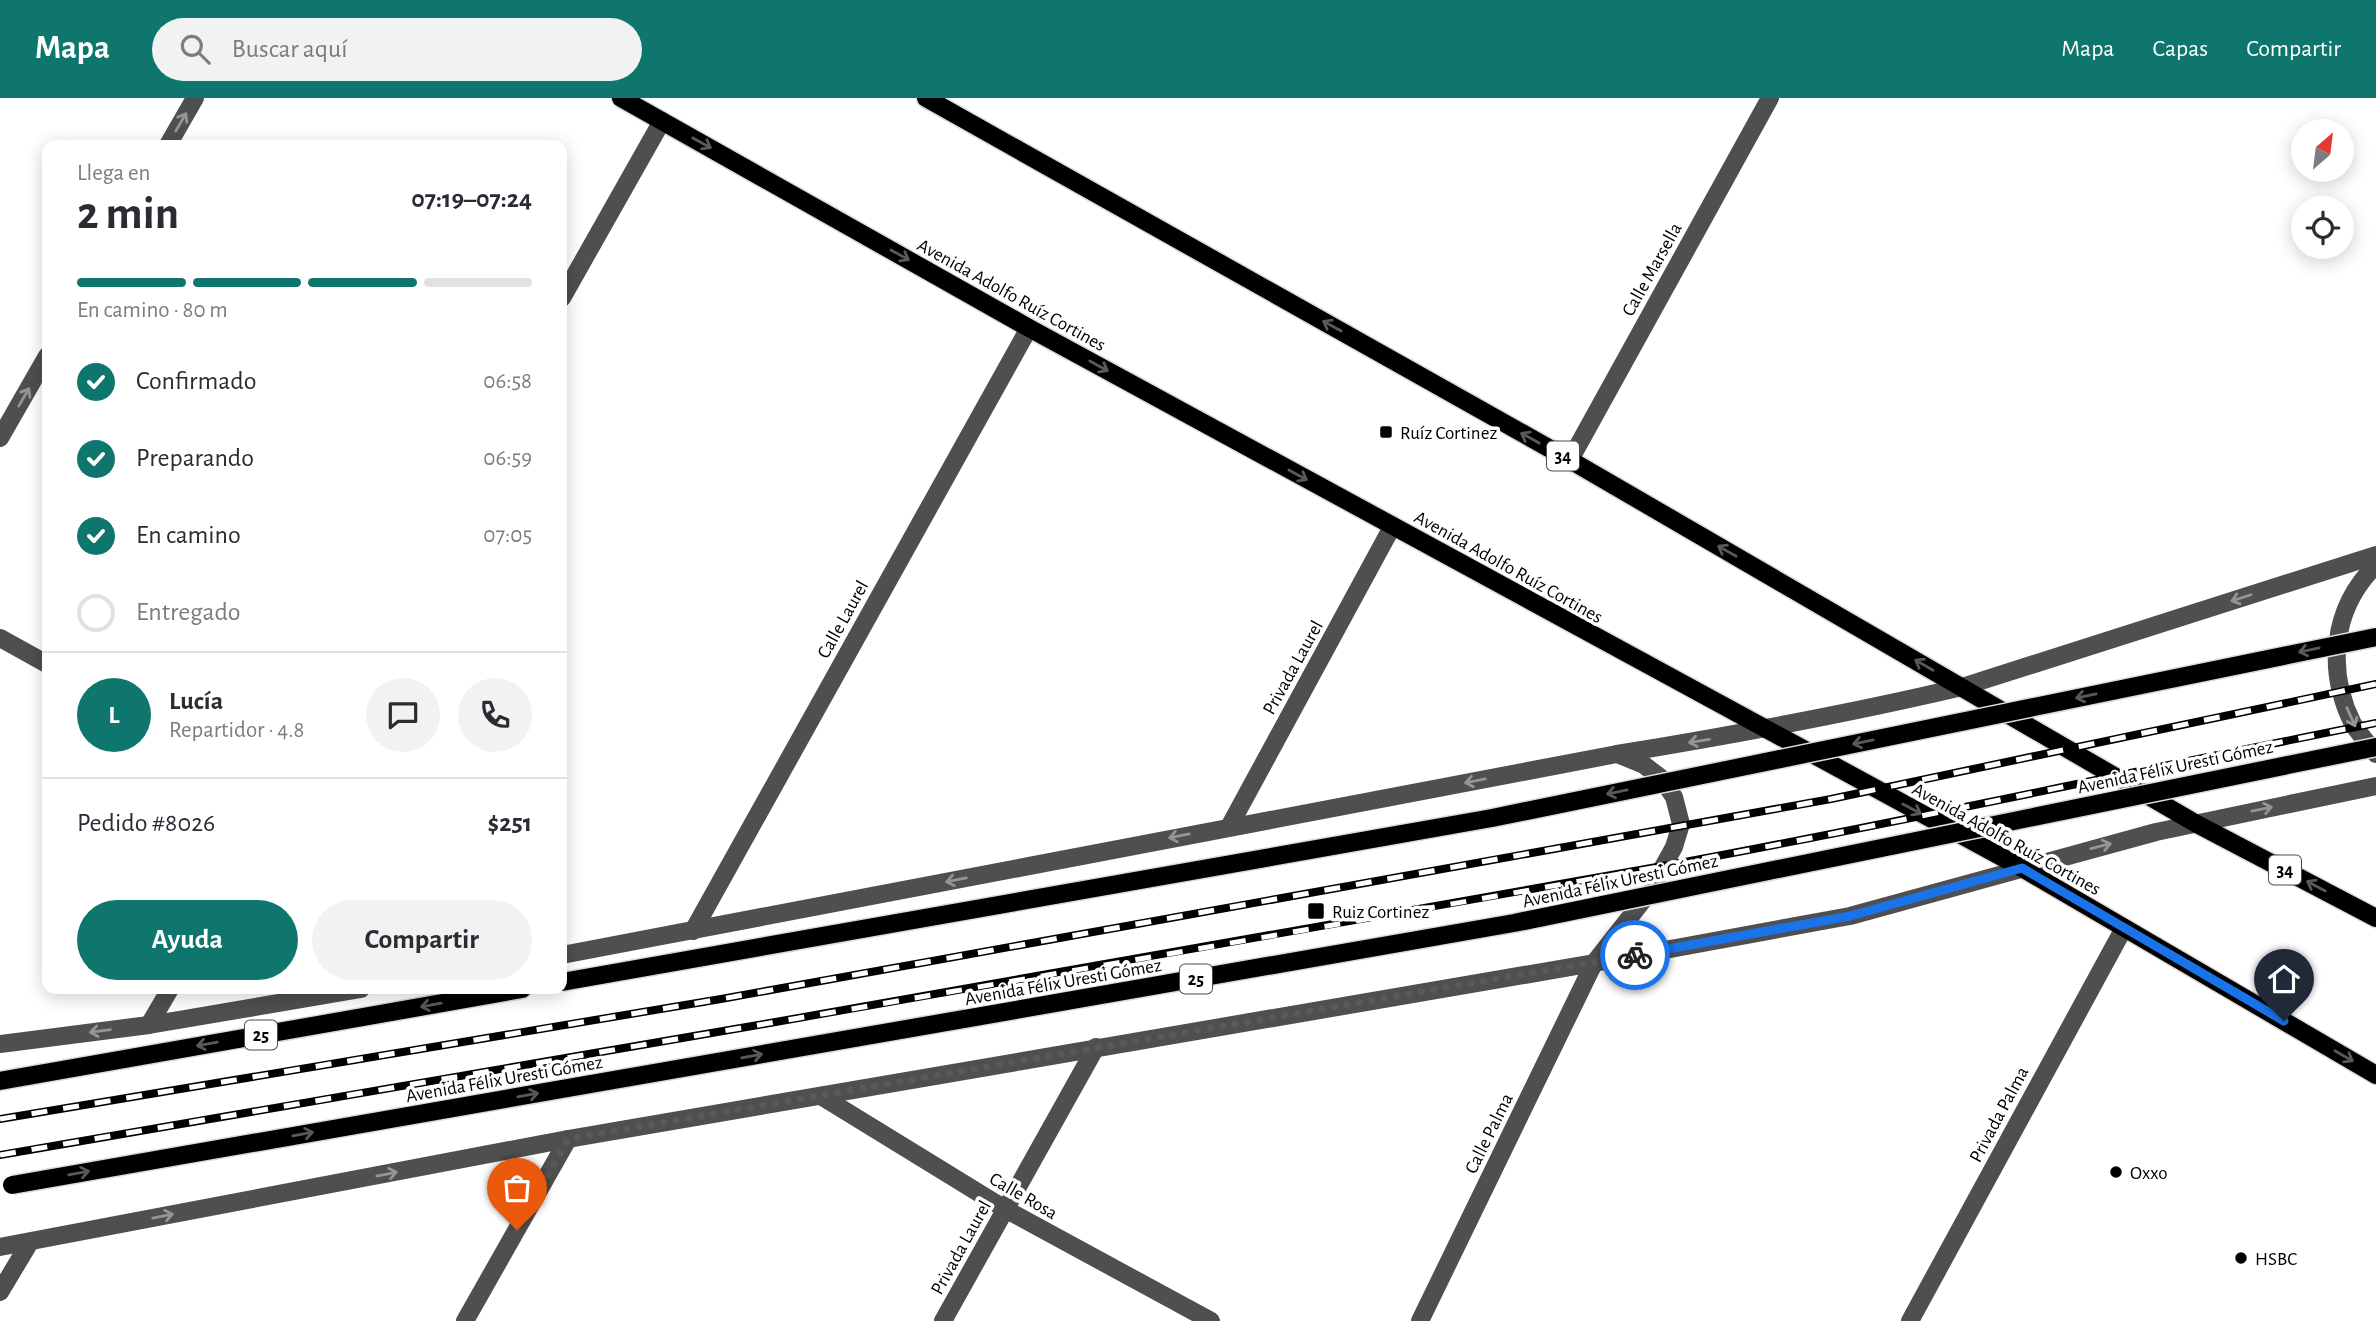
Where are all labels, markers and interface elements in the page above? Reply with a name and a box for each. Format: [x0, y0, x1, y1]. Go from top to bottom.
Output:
search box [152, 18, 642, 81]
icon: search [176, 30, 214, 68]
text: Mapa [35, 32, 110, 65]
text: Buscar aquí [232, 36, 348, 62]
text: Mapa [2061, 37, 2114, 61]
text: Capas [2152, 37, 2208, 61]
text: Compartir [2246, 37, 2341, 61]
one-way arrow [174, 112, 188, 132]
north arrow [2291, 119, 2354, 182]
map controls [2291, 119, 2354, 259]
one-way arrow [691, 137, 711, 151]
text: Llega en [77, 162, 150, 185]
text: 07:19–07:24 [411, 186, 532, 212]
text: 2 min [77, 191, 179, 237]
button: locate [2291, 196, 2354, 259]
street label: Calle Marsella [1619, 220, 1686, 320]
street label: Avenida Adolfo Ruíz Cortines [914, 236, 1109, 355]
one-way arrow [889, 249, 910, 262]
text: En camino · 80 m [77, 299, 228, 322]
one-way arrow [1322, 319, 1342, 333]
one-way arrow [1088, 359, 1108, 373]
icon: check [77, 363, 115, 401]
text: Confirmado [136, 368, 257, 394]
text: 06:58 [483, 370, 532, 393]
one-way arrow [17, 388, 31, 408]
marker: Ruíz Cortinez [1378, 424, 1394, 440]
place label: Ruíz Cortinez [1400, 424, 1497, 443]
one-way arrow [1520, 431, 1541, 444]
icon: check [77, 440, 115, 478]
road number: 34 [1547, 442, 1579, 470]
text: Preparando [136, 445, 254, 471]
text: 06:59 [483, 447, 532, 470]
one-way arrow [1287, 469, 1308, 482]
street label: Avenida Adolfo Ruíz Cortines [1411, 508, 1606, 627]
icon: check [77, 517, 115, 555]
text: En camino [136, 522, 241, 548]
text: 07:05 [483, 524, 532, 547]
one-way arrow [1718, 544, 1738, 558]
street label: Calle Laurel [814, 578, 872, 662]
one-way arrow [2230, 592, 2252, 605]
text: Entregado [136, 599, 241, 625]
street label: Privada Laurel [1260, 617, 1327, 718]
one-way arrow [2298, 644, 2321, 658]
one-way arrow [1914, 658, 1935, 671]
button: chat [366, 678, 440, 752]
button: phone [458, 678, 532, 752]
text: Lucía [169, 688, 223, 714]
one-way arrow [2075, 690, 2098, 703]
text: L [108, 702, 120, 728]
one-way arrow [2345, 706, 2358, 728]
text: Repartidor · 4.8 [169, 719, 304, 742]
one-way arrow [1688, 735, 1711, 748]
one-way arrow [1852, 735, 1875, 749]
street label: Avenida Félix Uresti Gómez [2076, 737, 2275, 797]
one-way arrow [1464, 775, 1487, 788]
street label: Avenida Adolfo Ruíz Cortines [1909, 780, 2104, 899]
one-way arrow [1606, 786, 1629, 800]
one-way arrow [1902, 802, 1922, 816]
one-way arrow [2250, 802, 2273, 815]
text: Pedido #8026 [77, 810, 215, 836]
text: $251 [487, 810, 532, 836]
one-way arrow [1168, 830, 1191, 844]
one-way arrow [2089, 839, 2112, 852]
street label: Avenida Félix Uresti Gómez [1521, 851, 1720, 911]
road number: 34 [2269, 856, 2301, 884]
one-way arrow [945, 873, 968, 887]
one-way arrow [2306, 879, 2326, 893]
button: Ayuda [77, 900, 298, 980]
button: Compartir [312, 900, 532, 980]
marker: Ruiz Cortinez [1306, 901, 1326, 921]
place label: Ruiz Cortinez [1332, 903, 1429, 922]
courier [1600, 920, 1670, 990]
icon: bike [1616, 936, 1654, 974]
pin [2254, 949, 2314, 1021]
street label: Avenida Félix Uresti Gómez [963, 956, 1163, 1009]
icon: home [2265, 960, 2303, 998]
road number: 25 [1180, 964, 1212, 994]
one-way arrow [420, 999, 443, 1012]
road number: 25 [245, 1020, 277, 1050]
one-way arrow [89, 1025, 112, 1038]
one-way arrow [196, 1038, 219, 1052]
one-way arrow [740, 1049, 763, 1062]
one-way arrow [2333, 1049, 2353, 1063]
street label: Avenida Félix Uresti Gómez [404, 1053, 604, 1106]
street label: Privada Palma [1966, 1064, 2033, 1166]
one-way arrow [516, 1088, 539, 1101]
street label: Calle Palma [1462, 1090, 1517, 1177]
one-way arrow [292, 1127, 314, 1140]
pin [487, 1158, 547, 1230]
marker: Oxxo [2108, 1164, 2124, 1180]
place label: Oxxo [2130, 1164, 2168, 1183]
one-way arrow [67, 1166, 90, 1179]
one-way arrow [375, 1167, 398, 1180]
icon: bag [498, 1169, 536, 1207]
street label: Calle Rosa [986, 1169, 1061, 1223]
street label: Privada Laurel [928, 1197, 995, 1298]
one-way arrow [152, 1209, 174, 1223]
marker: HSBC [2233, 1250, 2249, 1266]
place label: HSBC [2255, 1250, 2297, 1269]

